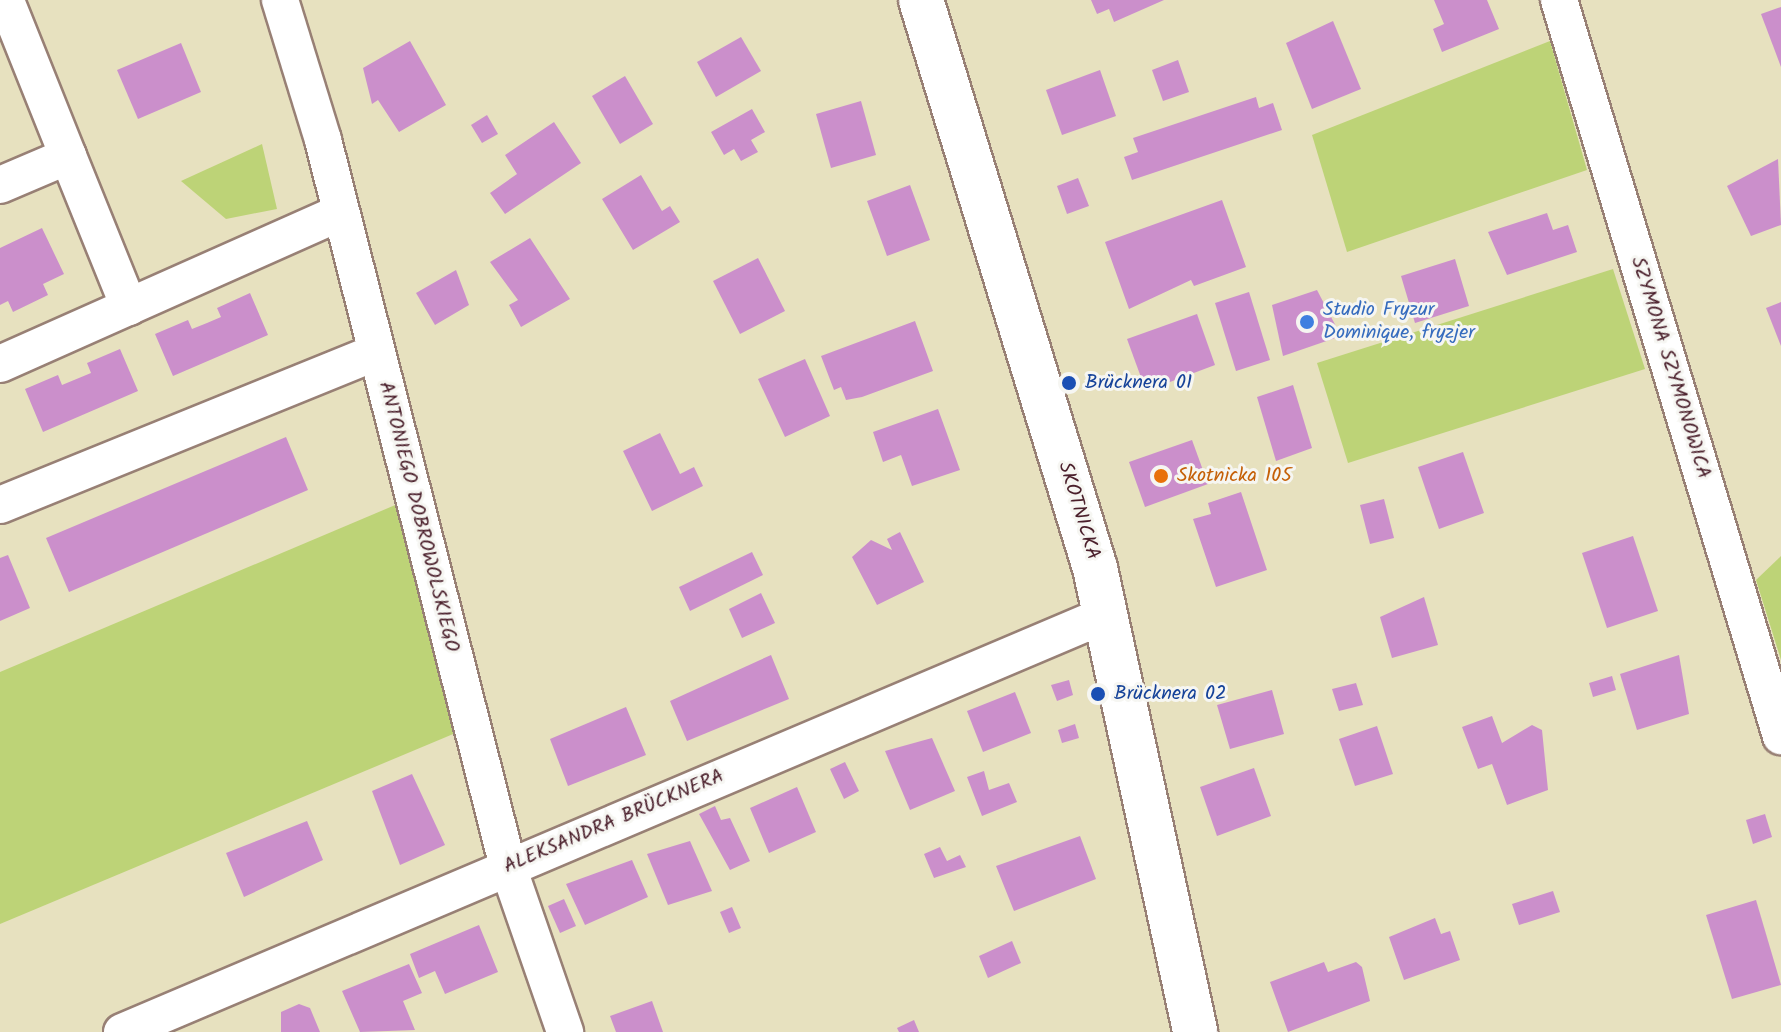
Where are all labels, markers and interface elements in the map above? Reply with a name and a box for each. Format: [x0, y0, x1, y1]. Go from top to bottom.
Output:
street label: SZYMONA SZYMONOWICA [1625, 254, 1715, 482]
place label: Studio Fryzur Dominique, fryzjer [1323, 298, 1475, 345]
marker: Studio Fryzur Dominique, fryzjer [1298, 313, 1316, 331]
place label: Brücknera 01 [1085, 371, 1192, 395]
marker: Brücknera 01 [1060, 374, 1078, 392]
street label: ANTONIEGO DOBROWOLSKIEGO [373, 379, 463, 655]
street label: SKOTNICKA [1052, 459, 1104, 563]
place label: Skotnicka 105 [1177, 464, 1292, 488]
marker: Skotnicka 105 [1152, 467, 1170, 485]
place label: Brücknera 02 [1114, 682, 1227, 706]
marker: Brücknera 02 [1089, 685, 1107, 703]
street label: ALEKSANDRA BRÜCKNERA [500, 765, 728, 879]

